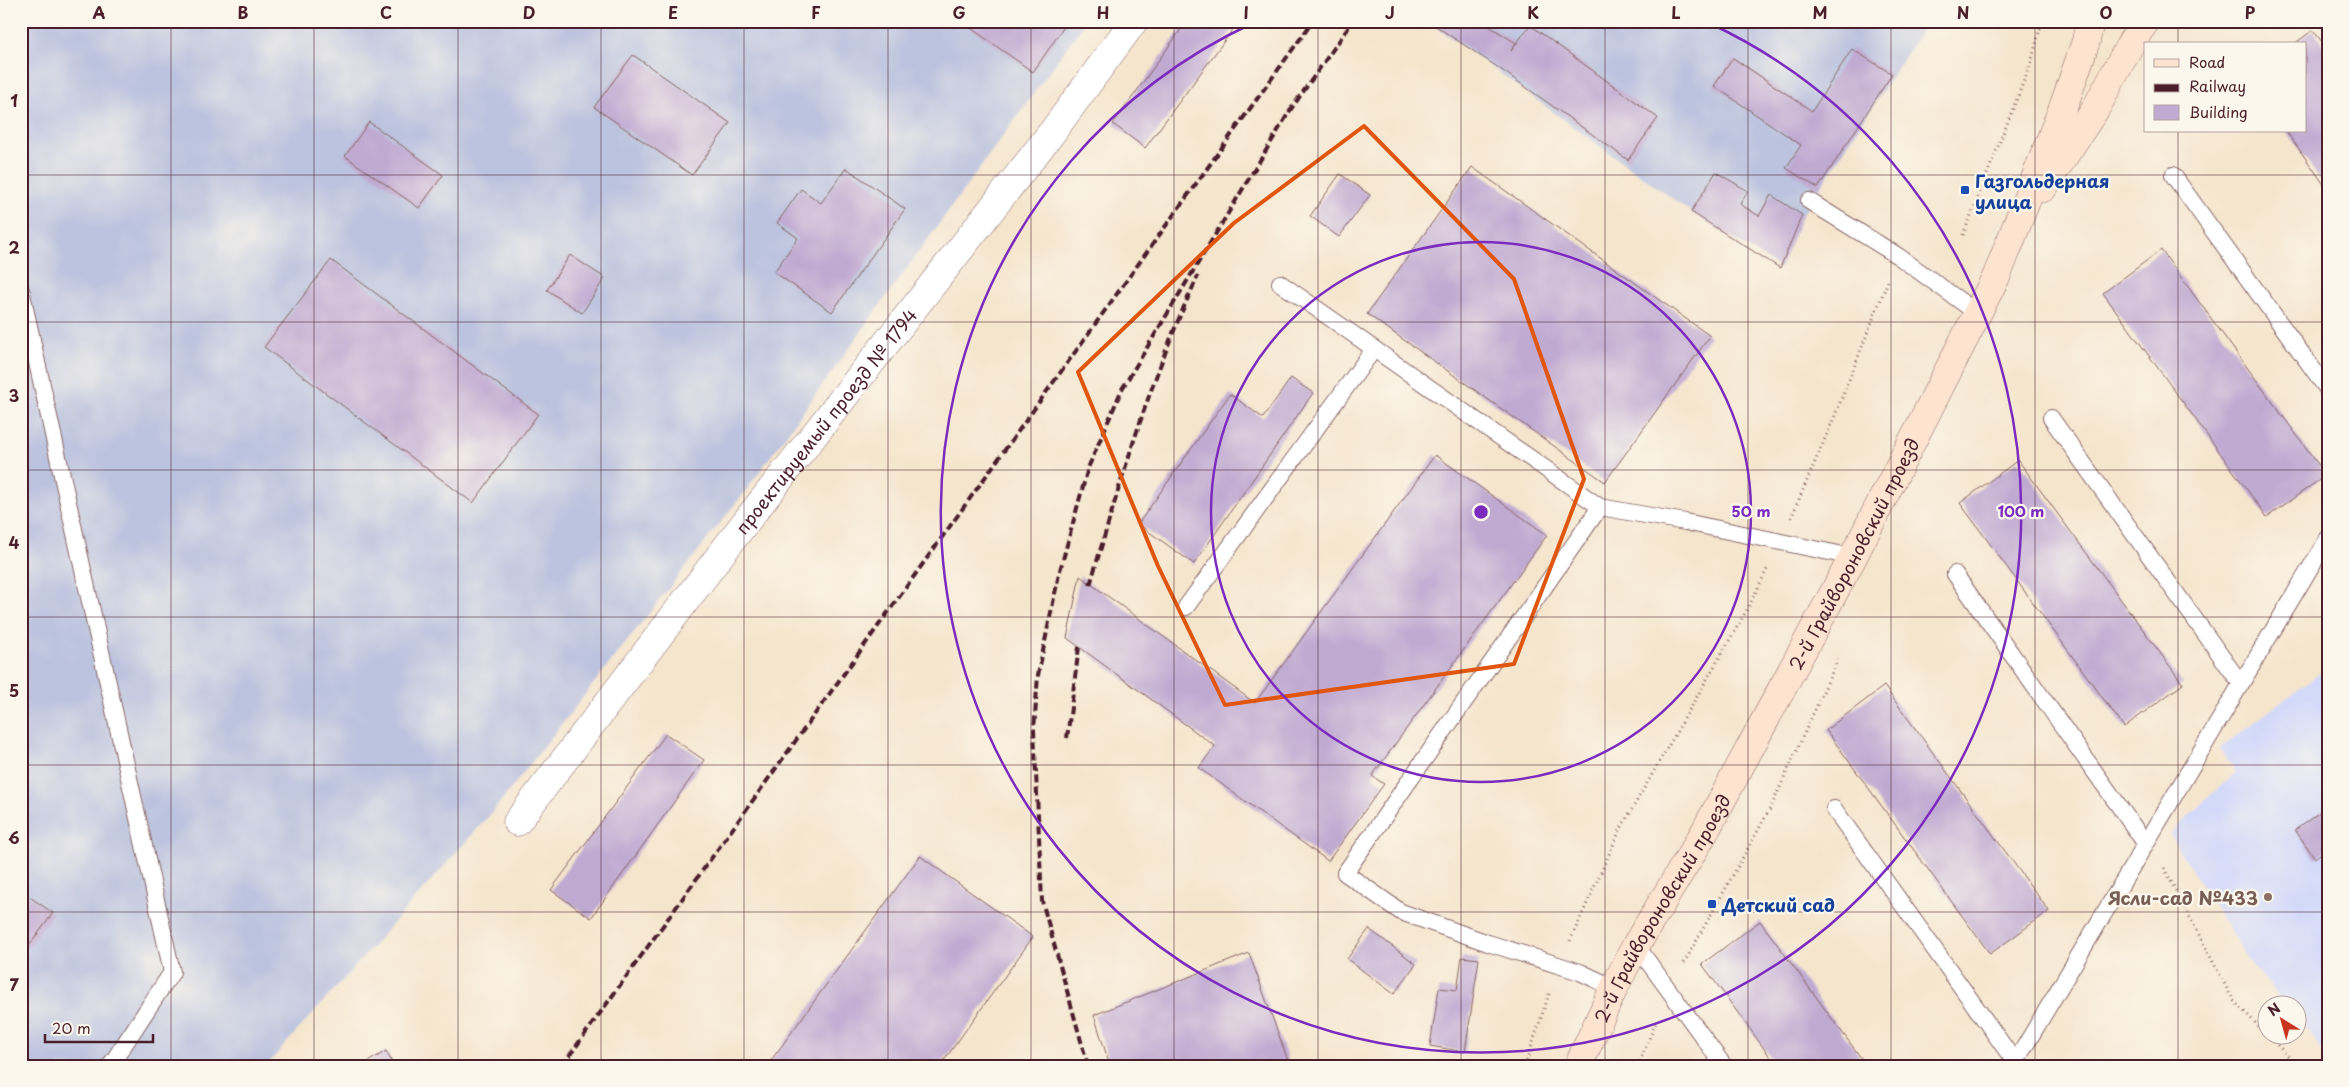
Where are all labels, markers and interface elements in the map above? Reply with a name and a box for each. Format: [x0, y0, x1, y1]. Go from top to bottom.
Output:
text: A [93, 0, 106, 24]
text: B [238, 0, 249, 24]
text: C [380, 0, 392, 24]
text: D [523, 0, 535, 24]
text: E [668, 0, 678, 24]
text: F [811, 0, 821, 24]
text: G [952, 0, 966, 24]
text: H [1097, 0, 1109, 24]
text: I [1243, 0, 1249, 24]
text: J [1385, 0, 1395, 24]
text: K [1527, 0, 1539, 24]
text: L [1671, 0, 1681, 24]
text: M [1812, 0, 1828, 24]
text: N [1957, 0, 1969, 24]
text: O [2100, 0, 2113, 24]
text: P [2245, 0, 2256, 24]
legend [2144, 42, 2306, 132]
text: Road [2189, 50, 2225, 73]
text: Railway [2189, 74, 2246, 97]
text: 1 [10, 88, 18, 112]
text: Building [2189, 100, 2248, 123]
place label: Газгольдерная улица [1975, 167, 2109, 215]
marker: Газгольдерная улица [1959, 184, 1971, 196]
text: 2 [8, 235, 20, 259]
street label: проектируемый проезд № 1794 [728, 302, 923, 539]
text: 3 [9, 383, 19, 407]
street label: 2-й Грайвороновский проезд [1781, 433, 1925, 674]
text: 50 m [1732, 499, 1770, 522]
text: 100 m [1998, 499, 2044, 522]
centre of rings [1472, 503, 1490, 521]
text: 4 [9, 530, 20, 554]
text: 5 [9, 678, 19, 702]
street label: 2-й Грайвороновский проезд [1587, 789, 1736, 1027]
text: 6 [8, 825, 20, 849]
place label: Ясли-сад №433 [2108, 884, 2258, 911]
place label: Детский сад [1721, 891, 1835, 918]
marker: Ясли-сад №433 [2262, 891, 2274, 903]
marker: Детский сад [1706, 898, 1718, 910]
text: 7 [9, 972, 19, 996]
north arrow [2256, 994, 2306, 1044]
text: N [2263, 997, 2285, 1021]
scale bar [45, 1012, 152, 1044]
text: 20 m [52, 1016, 91, 1039]

